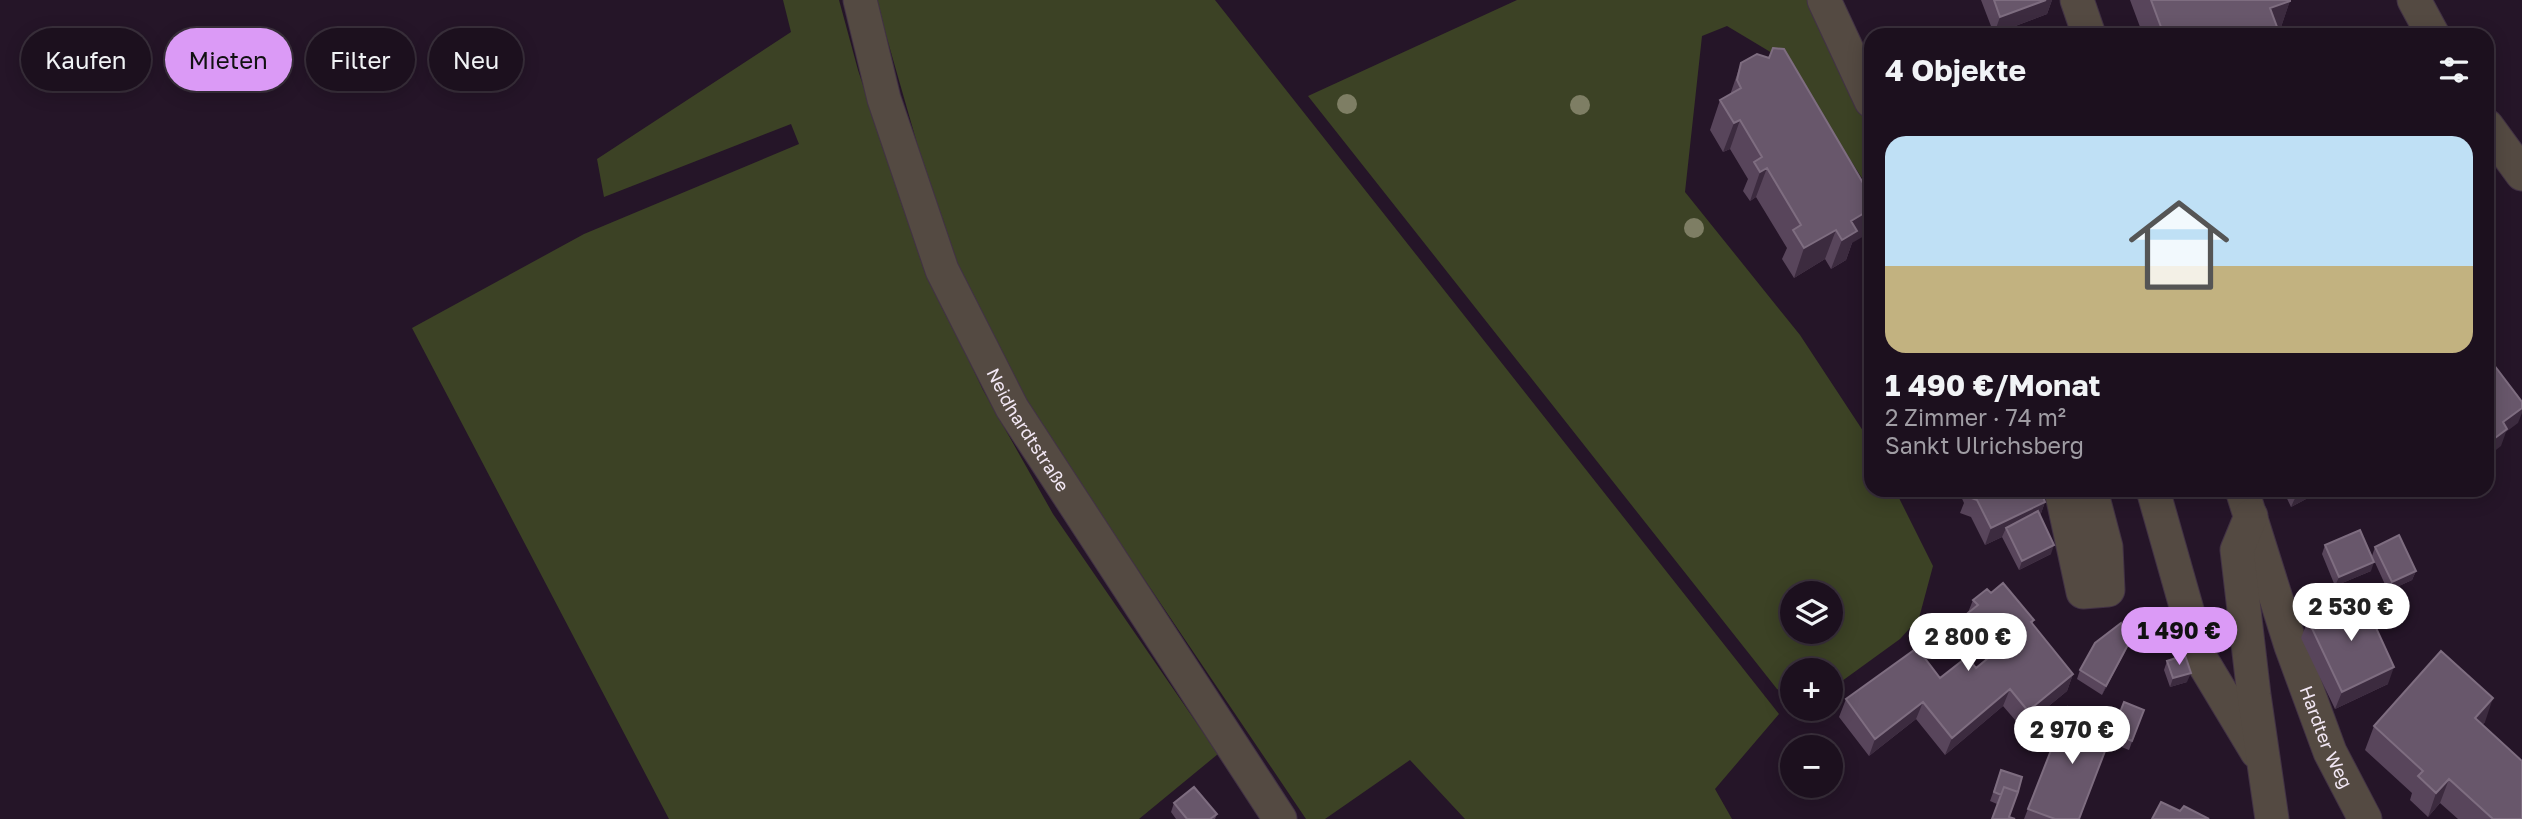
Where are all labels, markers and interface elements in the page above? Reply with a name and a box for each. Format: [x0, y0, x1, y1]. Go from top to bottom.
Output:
chip: Kaufen [21, 28, 151, 91]
chip: Mieten [165, 28, 292, 91]
chip: Filter [306, 28, 415, 91]
chip: Neu [429, 28, 523, 91]
icon: filters [2435, 51, 2473, 89]
text: 4 Objekte [1885, 52, 2026, 88]
icon: home [2116, 182, 2242, 308]
street label: Neidhardtstraße [982, 364, 1074, 496]
text: 1 490 €/Monat [1885, 367, 2101, 403]
text: 2 Zimmer · 74 m² [1885, 403, 2066, 431]
text: Sankt Ulrichsberg [1885, 431, 2084, 459]
map controls [1780, 581, 1843, 798]
button: layers [1780, 581, 1843, 644]
pin: 2 530 € [2286, 584, 2416, 643]
text: 2 530 € [2309, 592, 2393, 620]
pin: 1 490 € [2114, 608, 2244, 667]
pin: 2 800 € [1903, 614, 2033, 673]
text: 1 490 € [2137, 616, 2221, 644]
text: 2 800 € [1925, 622, 2011, 650]
button: + [1780, 658, 1843, 721]
street label: Hardter Weg [2296, 683, 2358, 792]
pin: 2 970 € [2007, 706, 2137, 766]
text: 2 970 € [2030, 715, 2114, 743]
button: − [1780, 735, 1843, 798]

